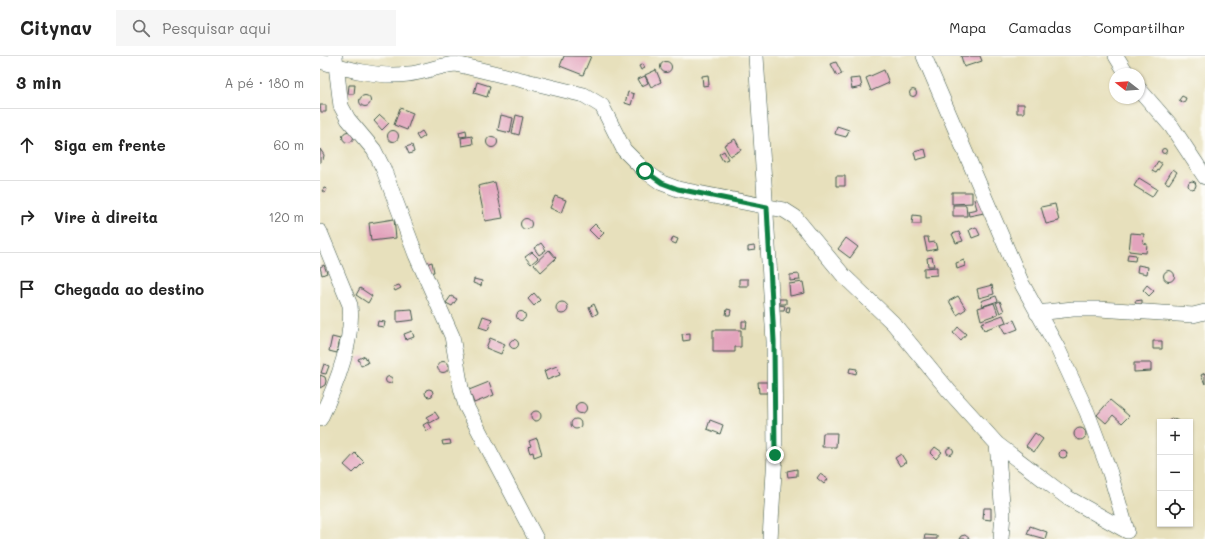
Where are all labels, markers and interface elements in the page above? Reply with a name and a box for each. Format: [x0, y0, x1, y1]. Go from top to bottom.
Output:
search box [116, 10, 396, 46]
text: Citynav [20, 15, 92, 40]
icon: search [130, 17, 152, 39]
text: Pesquisar aqui [162, 18, 271, 38]
text: Mapa [949, 18, 987, 37]
text: Camadas [1009, 18, 1072, 37]
text: Compartilhar [1094, 18, 1185, 37]
north arrow [1109, 68, 1145, 104]
text: 3 min [16, 71, 61, 93]
text: A pé · 180 m [225, 74, 304, 91]
icon: ahead [16, 134, 38, 156]
text: Siga em frente [54, 135, 166, 155]
text: 60 m [274, 136, 304, 153]
route start [636, 162, 654, 180]
icon: right [16, 206, 38, 228]
text: Vire à direita [54, 207, 158, 227]
text: 120 m [268, 208, 304, 225]
icon: arrive [16, 278, 38, 300]
text: Chegada ao destino [54, 279, 204, 299]
map controls [1157, 419, 1193, 527]
button: + [1157, 419, 1193, 455]
route end [766, 446, 784, 464]
button: − [1157, 455, 1193, 491]
button: locate [1157, 491, 1193, 527]

